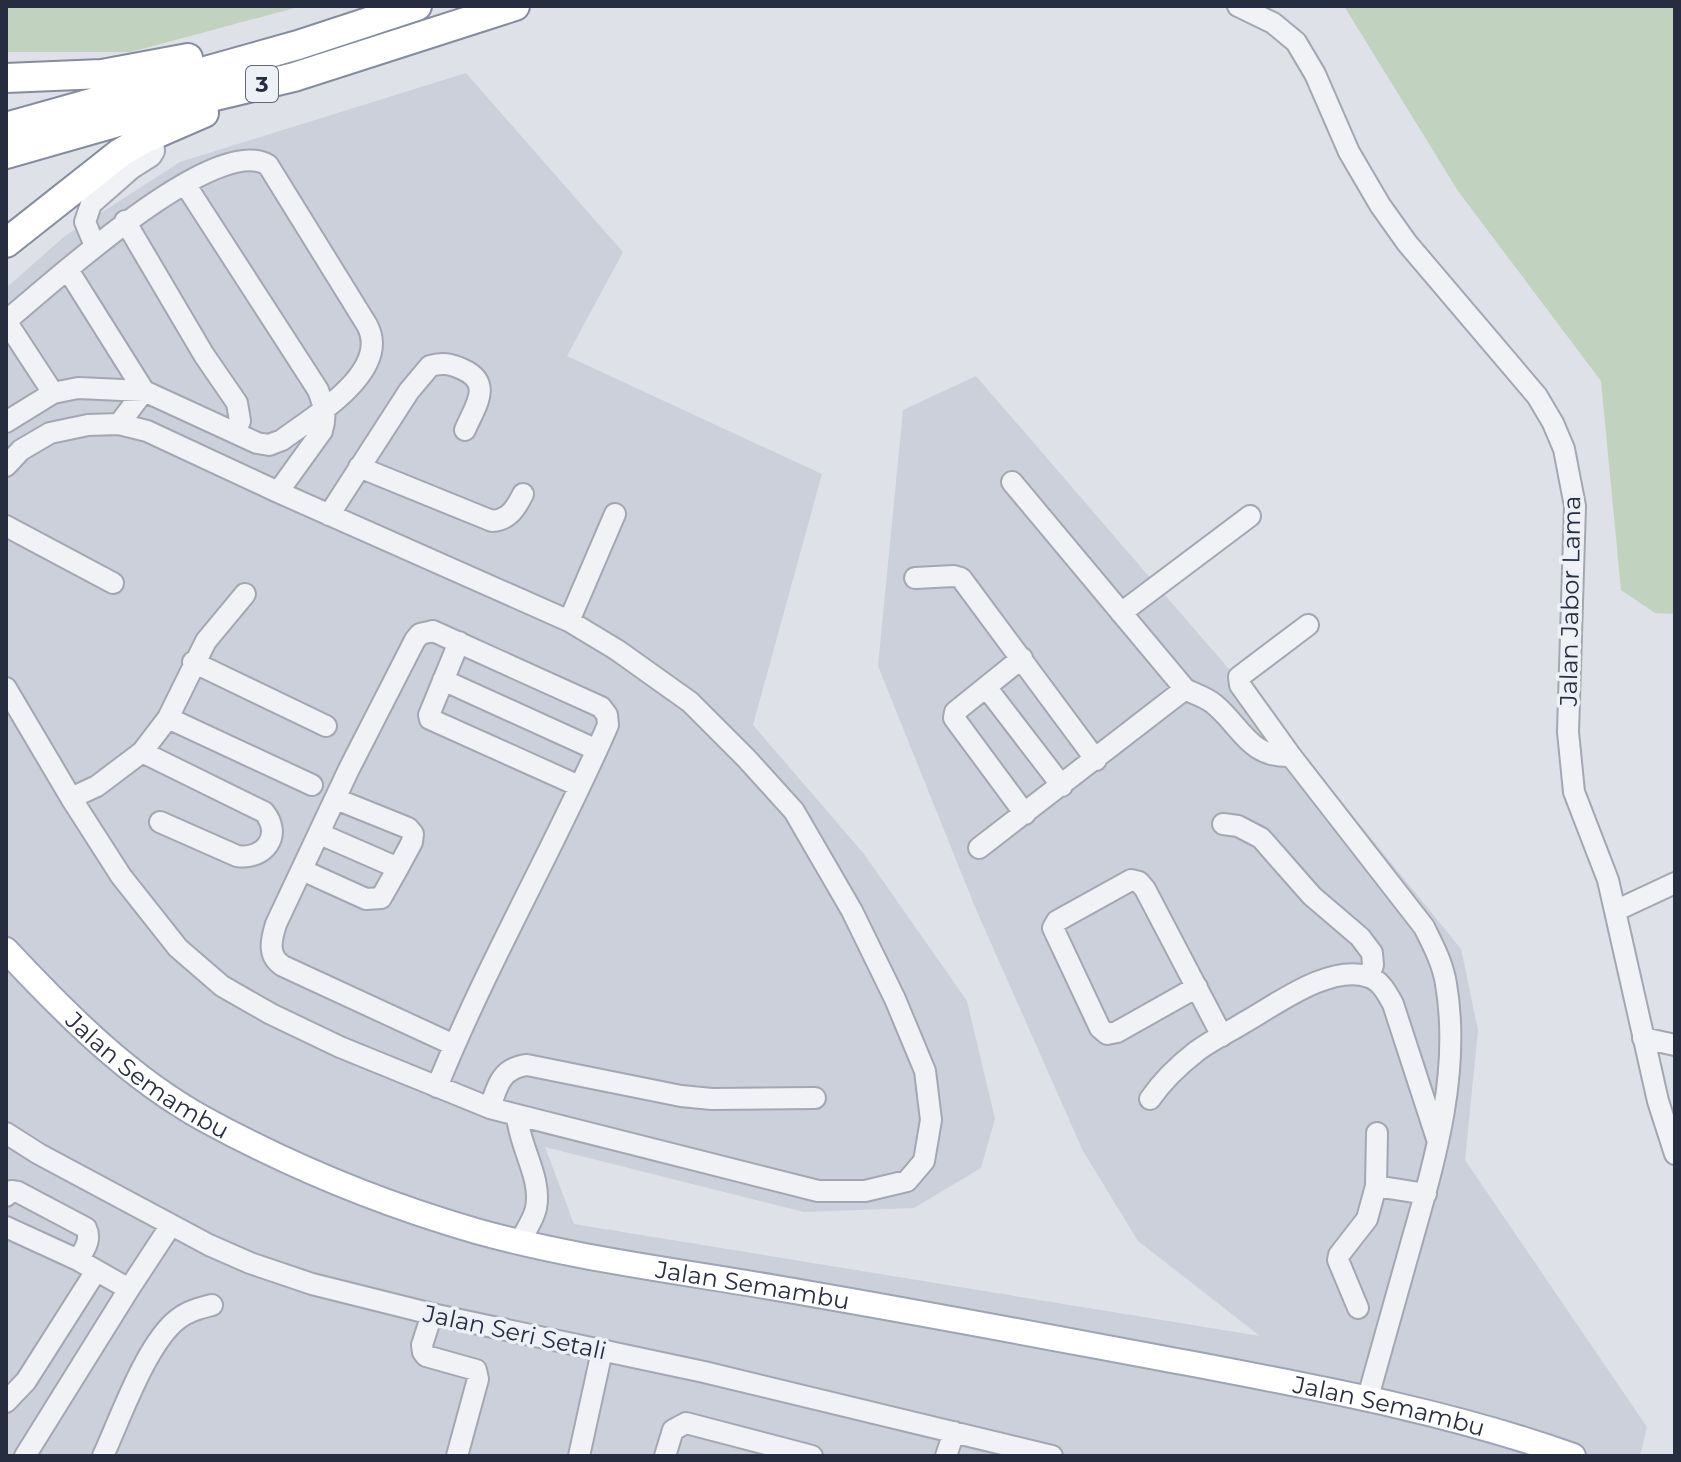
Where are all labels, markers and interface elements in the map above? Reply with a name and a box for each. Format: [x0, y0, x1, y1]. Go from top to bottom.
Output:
road number: 3 [246, 66, 278, 102]
street label: Jalan Jabor Lama [1554, 495, 1586, 708]
street label: Jalan Semambu [59, 1005, 234, 1144]
street label: Jalan Semambu [653, 1254, 852, 1315]
street label: Jalan Seri Setali [420, 1298, 609, 1366]
street label: Jalan Semambu [1290, 1369, 1488, 1442]

